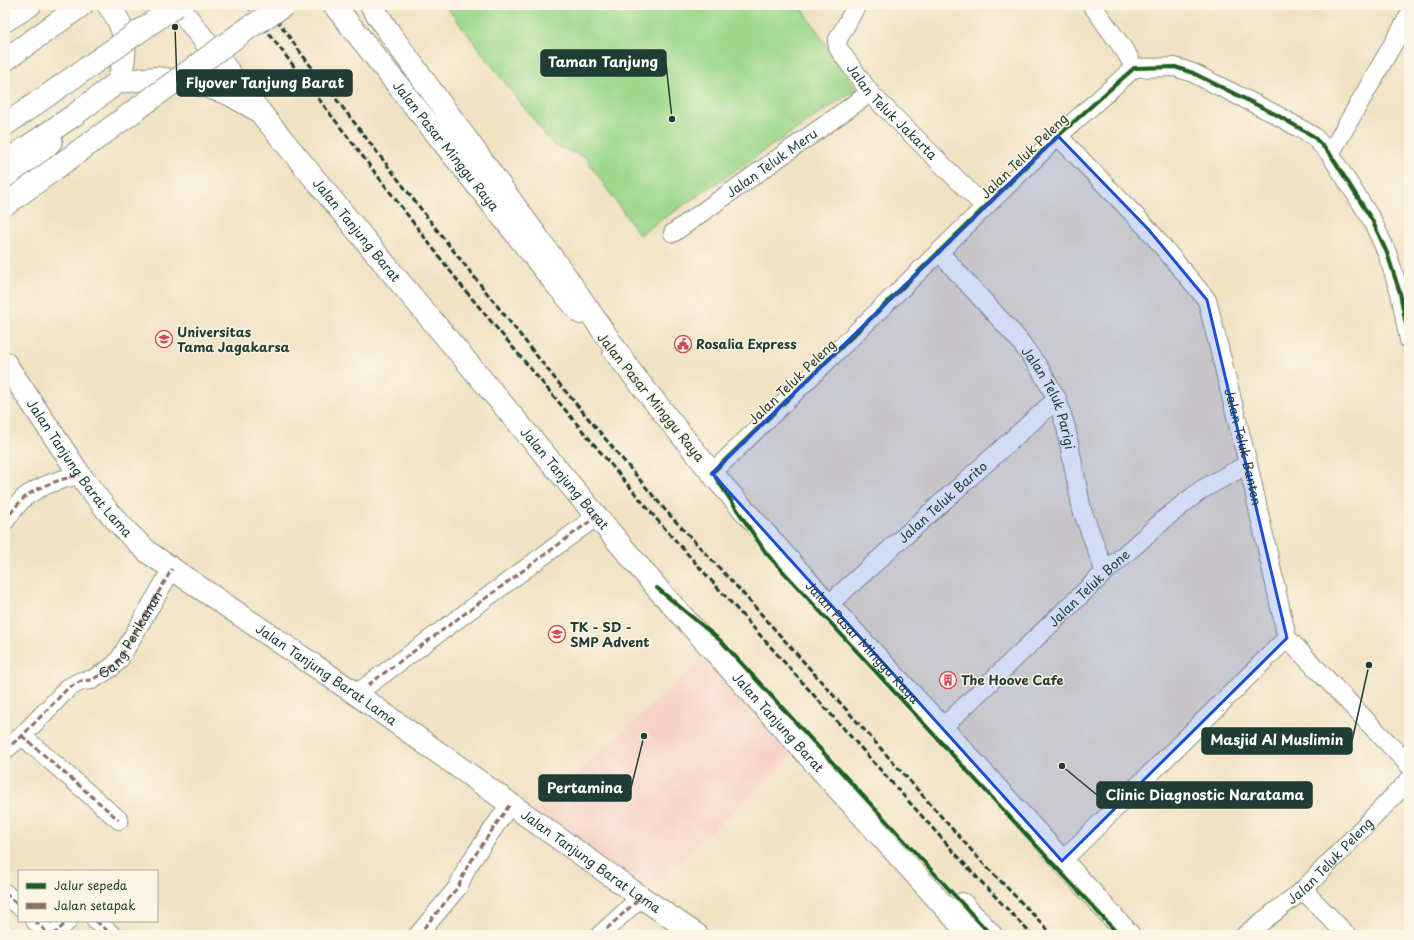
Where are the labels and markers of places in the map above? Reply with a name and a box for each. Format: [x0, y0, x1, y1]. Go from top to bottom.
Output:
callout: Taman Tanjung [541, 50, 666, 76]
callout: Flyover Tanjung Barat [177, 70, 352, 96]
place label: Universitas Tama Jagakarsa [177, 322, 290, 356]
school or university icon: Universitas Tama Jagakarsa [154, 329, 174, 349]
public building icon: Rosalia Express [673, 334, 693, 354]
place label: Rosalia Express [696, 334, 797, 353]
place label: TK - SD - SMP Advent [570, 617, 650, 651]
school or university icon: TK - SD - SMP Advent [547, 624, 567, 644]
building icon: The Hoove Cafe [938, 670, 958, 690]
place label: The Hoove Cafe [961, 670, 1064, 689]
callout: Masjid Al Muslimin [1202, 728, 1352, 754]
callout: Pertamina [539, 775, 631, 801]
callout: Clinic Diagnostic Naratama [1097, 782, 1312, 808]

